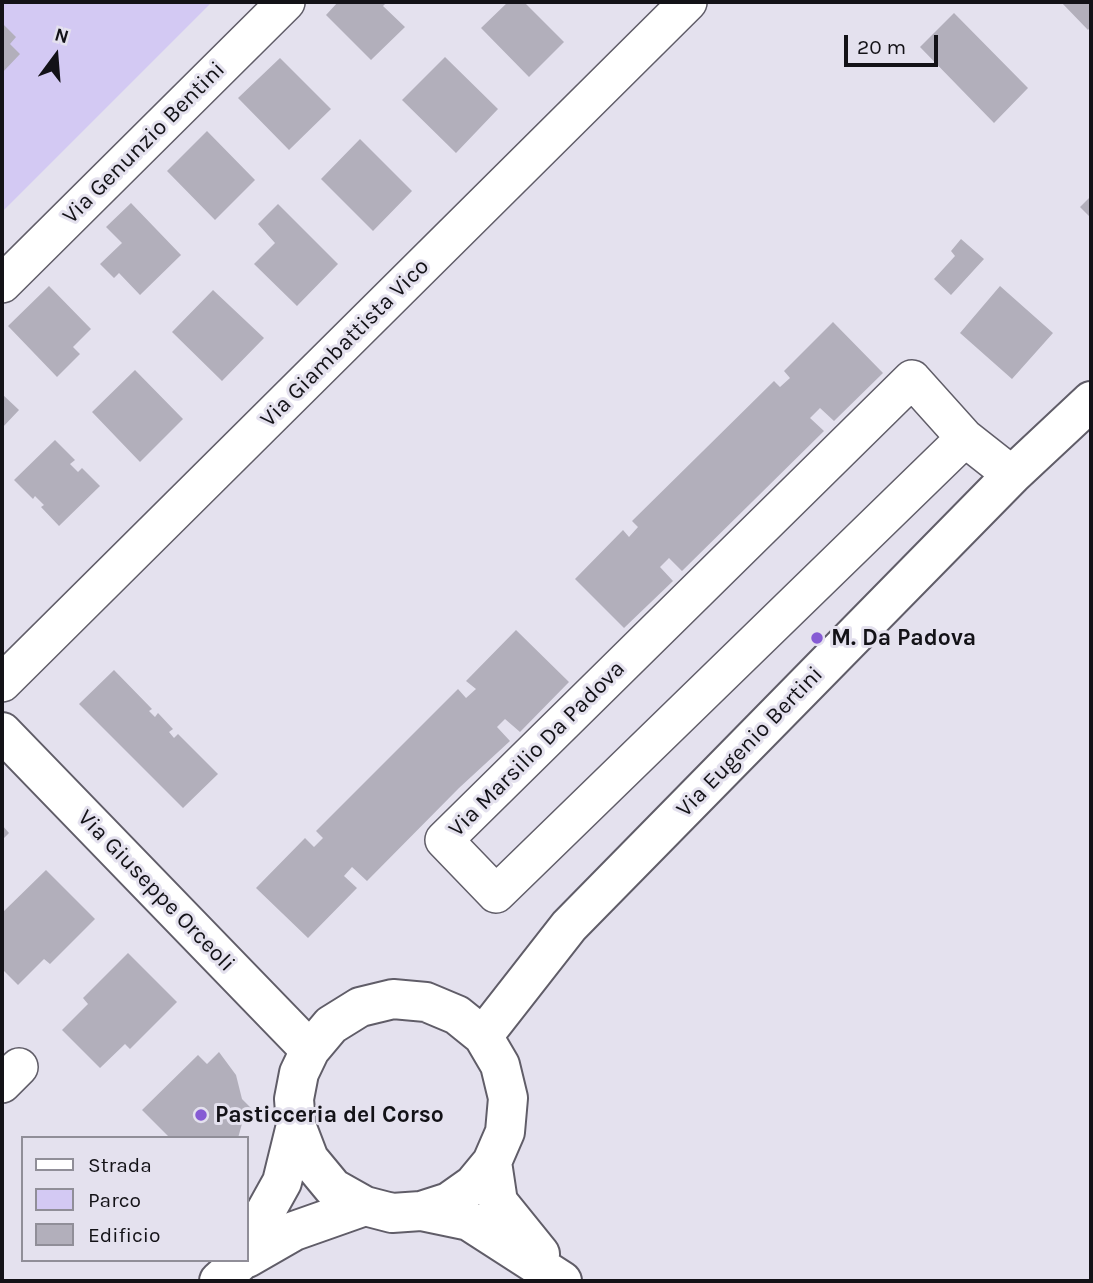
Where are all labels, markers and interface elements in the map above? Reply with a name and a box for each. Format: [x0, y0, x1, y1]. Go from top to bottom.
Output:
north arrow [21, 21, 91, 91]
scale bar [848, 21, 942, 65]
text: N [52, 23, 71, 48]
text: 20 m [857, 35, 906, 59]
street label: Via Genunzio Bentini [57, 56, 231, 230]
street label: Via Giambattista Vico [255, 253, 435, 433]
place label: M. Da Padova [831, 624, 976, 652]
marker: M. Da Padova [809, 630, 825, 646]
street label: Via Marsilio Da Padova [443, 655, 631, 843]
street label: Via Eugenio Bertini [671, 661, 829, 823]
street label: Via Giuseppe Orceoli [72, 804, 240, 978]
place label: Pasticceria del Corso [215, 1101, 444, 1129]
marker: Pasticceria del Corso [193, 1107, 209, 1123]
legend [21, 1136, 248, 1262]
text: Strada [88, 1153, 152, 1177]
text: Parco [88, 1188, 141, 1212]
text: Edificio [88, 1223, 161, 1247]

